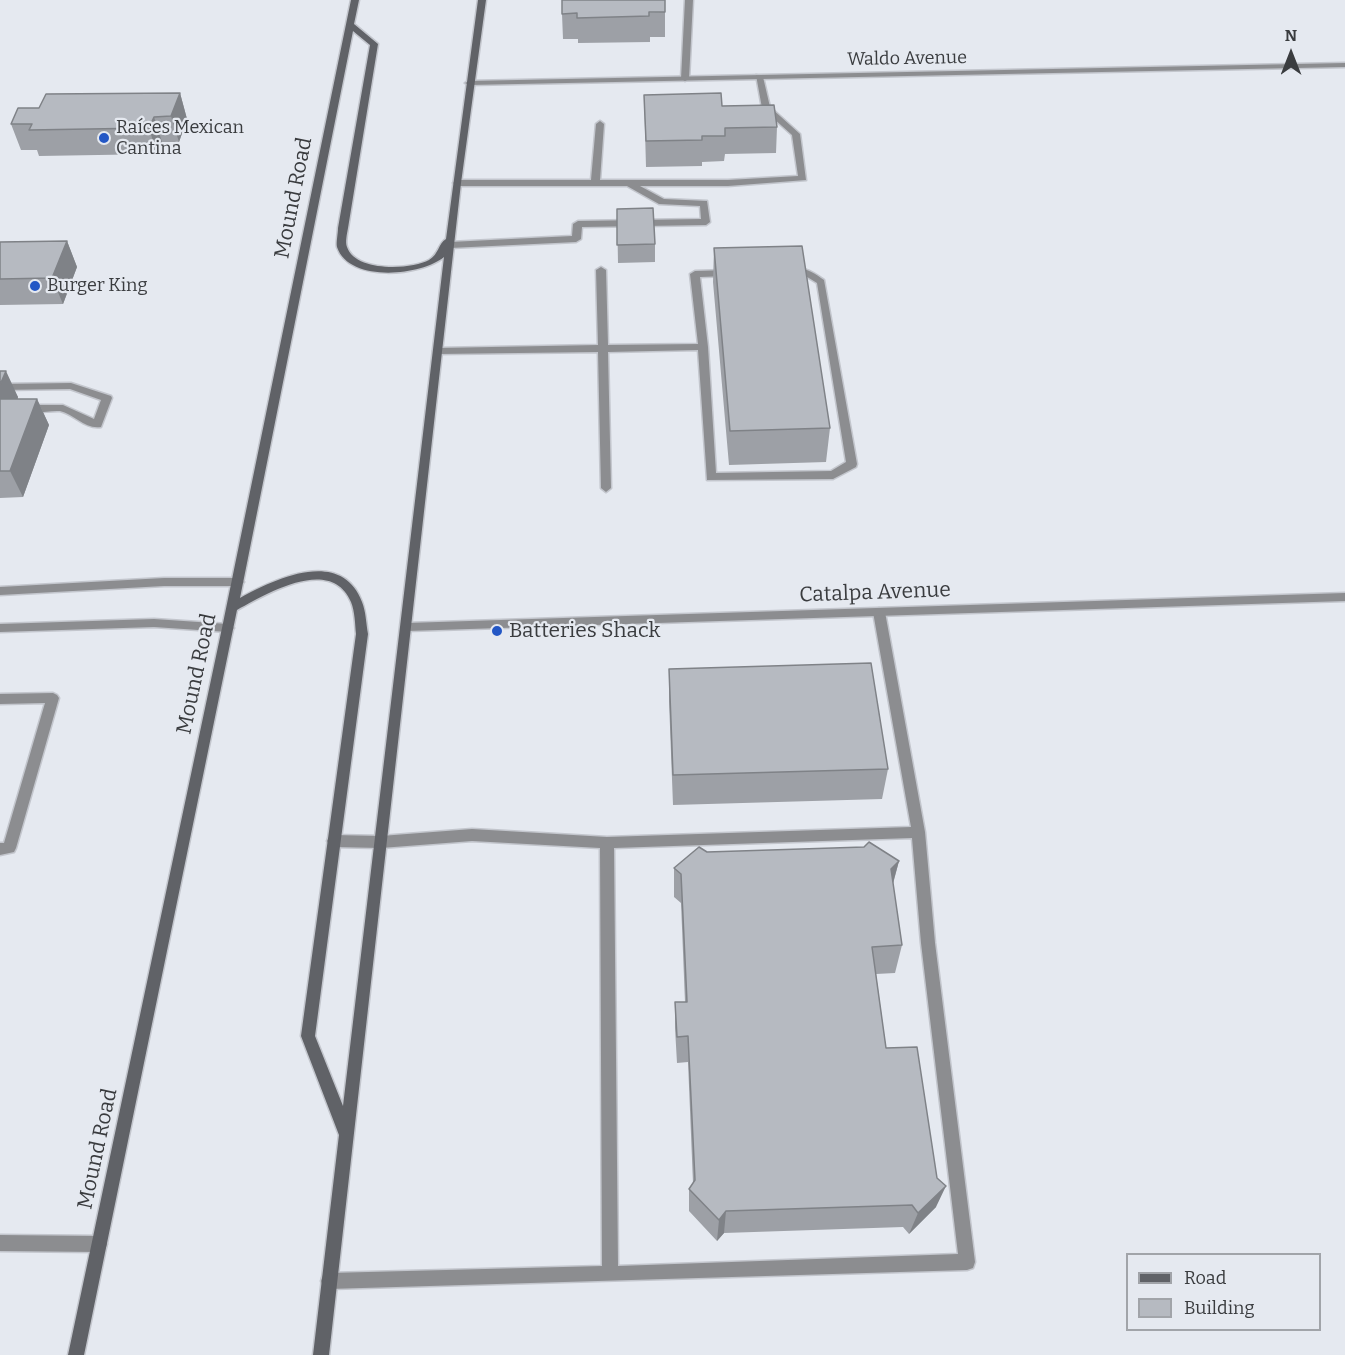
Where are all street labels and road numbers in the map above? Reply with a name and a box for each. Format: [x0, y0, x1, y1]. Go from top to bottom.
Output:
street label: Waldo Avenue [847, 47, 967, 71]
street label: Mound Road [270, 135, 318, 261]
street label: Catalpa Avenue [799, 578, 951, 608]
street label: Mound Road [172, 611, 222, 737]
street label: Mound Road [73, 1086, 123, 1212]

